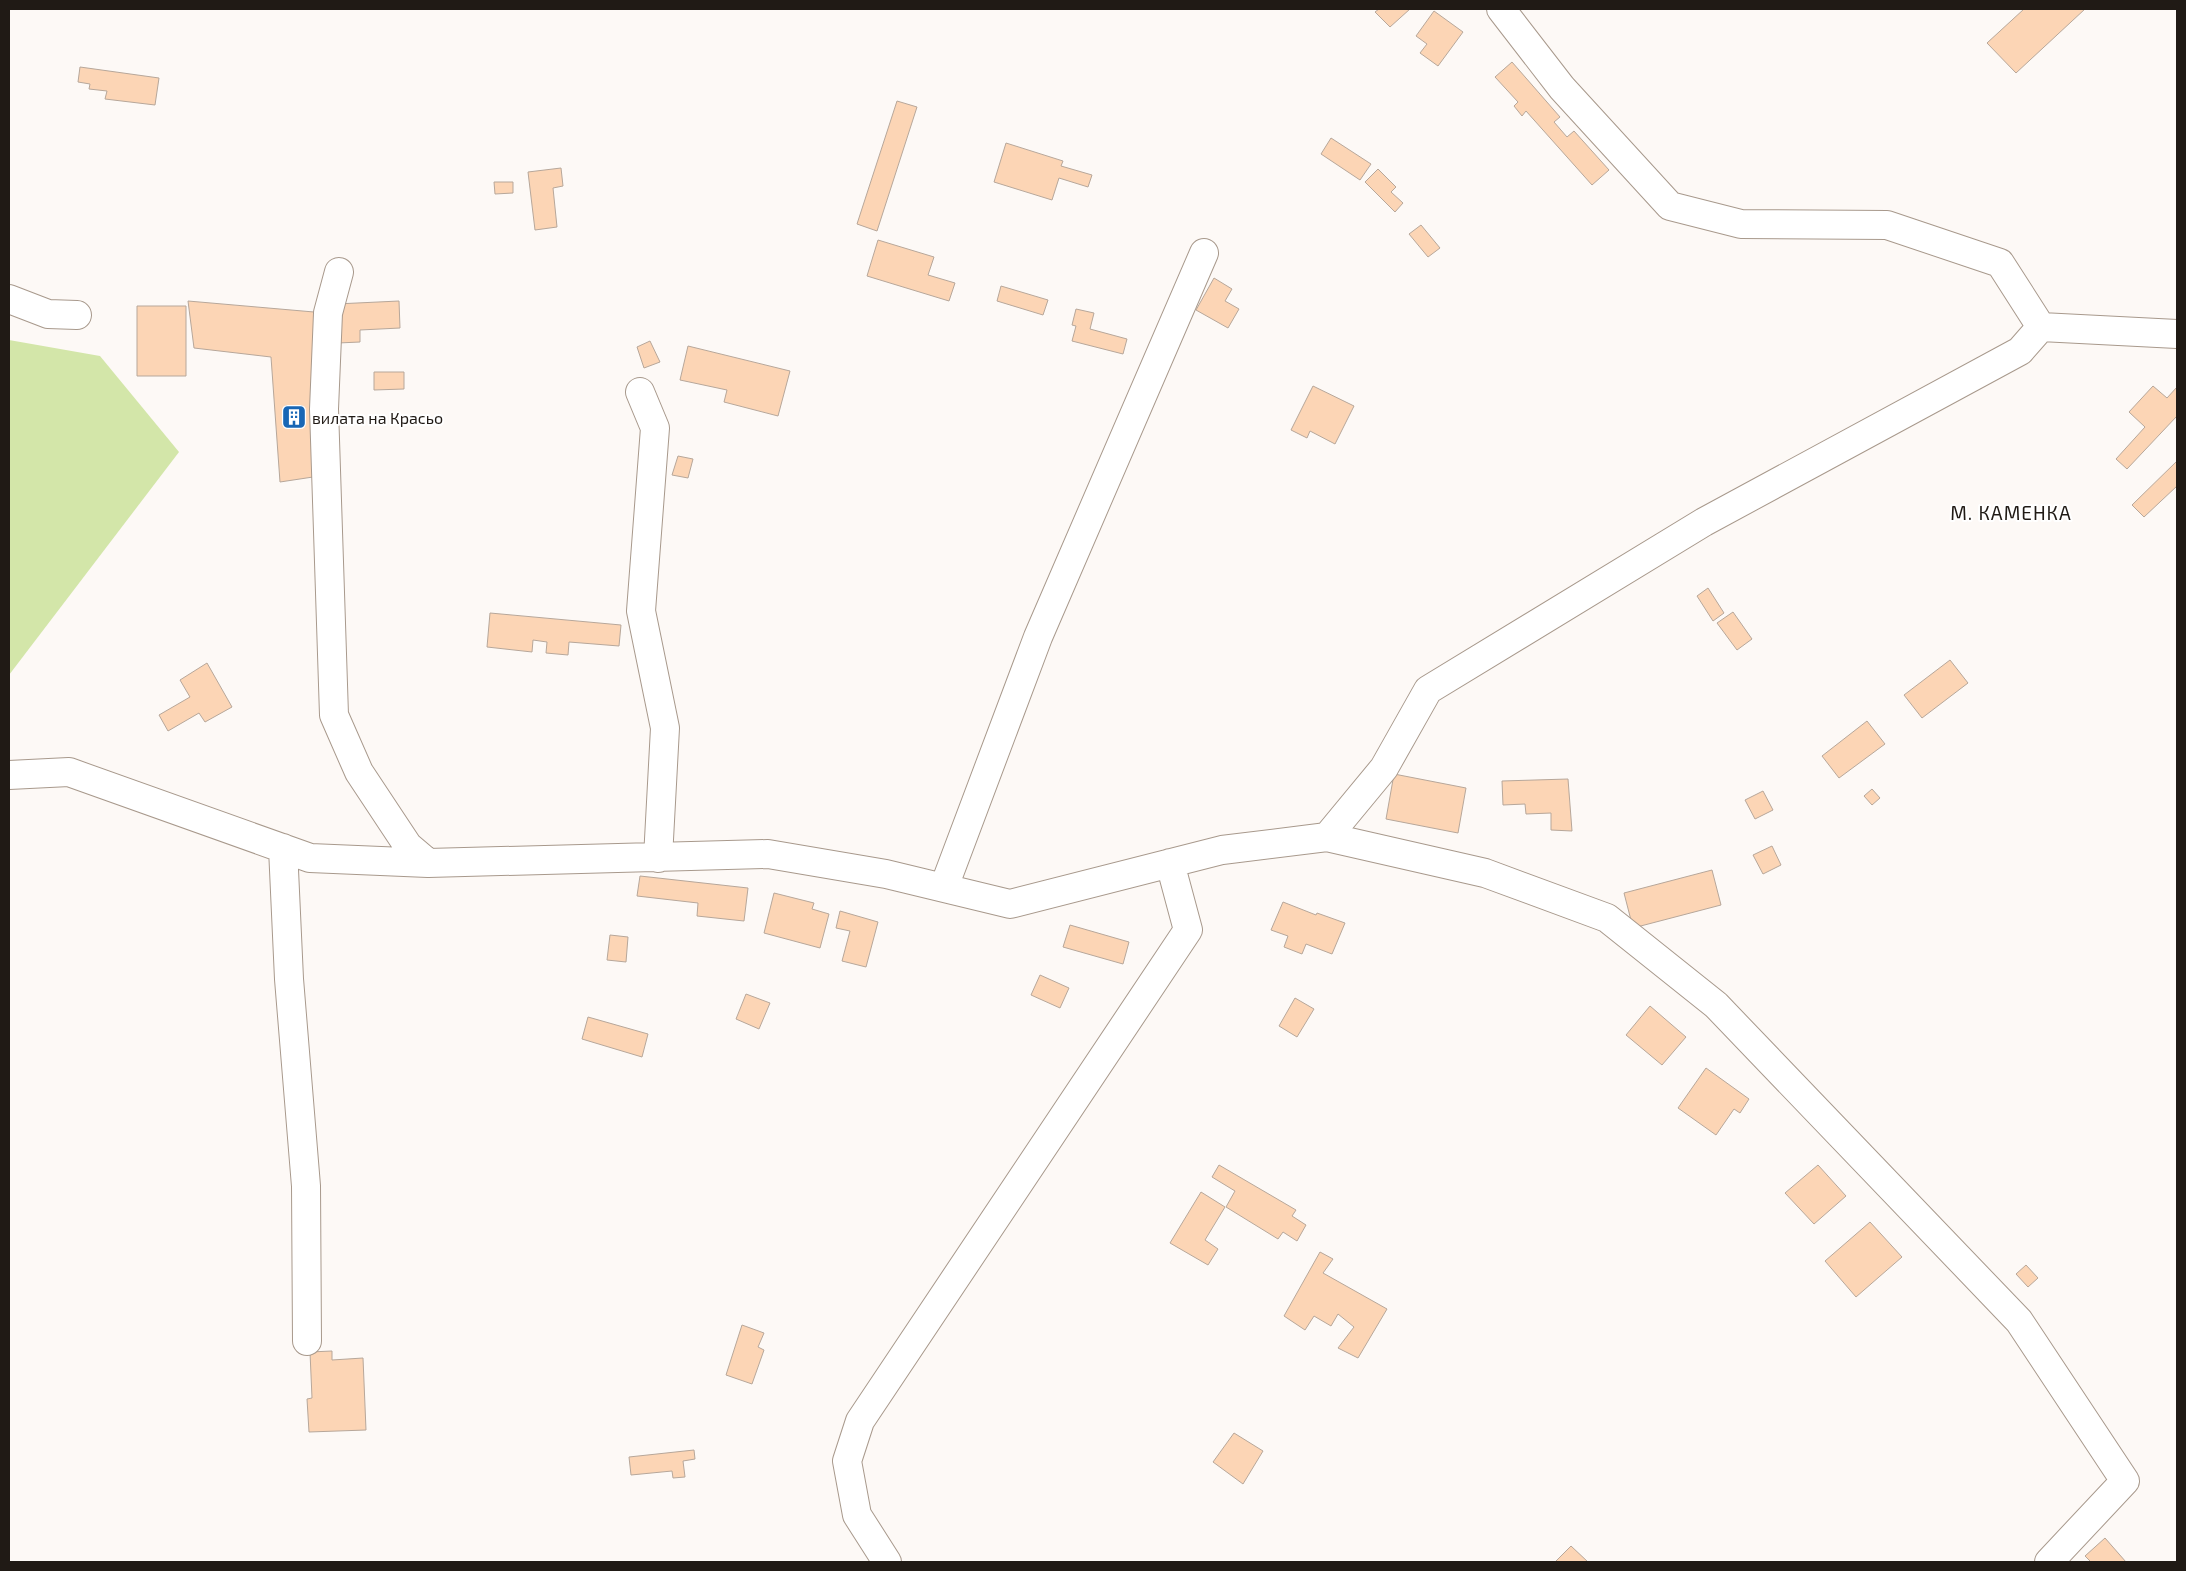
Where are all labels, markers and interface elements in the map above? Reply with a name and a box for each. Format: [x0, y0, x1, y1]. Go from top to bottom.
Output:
building icon: вилата на Красьо [281, 404, 307, 430]
place label: вилата на Красьо [312, 408, 443, 427]
district label: М. КАМЕНКА [1950, 501, 2072, 524]

